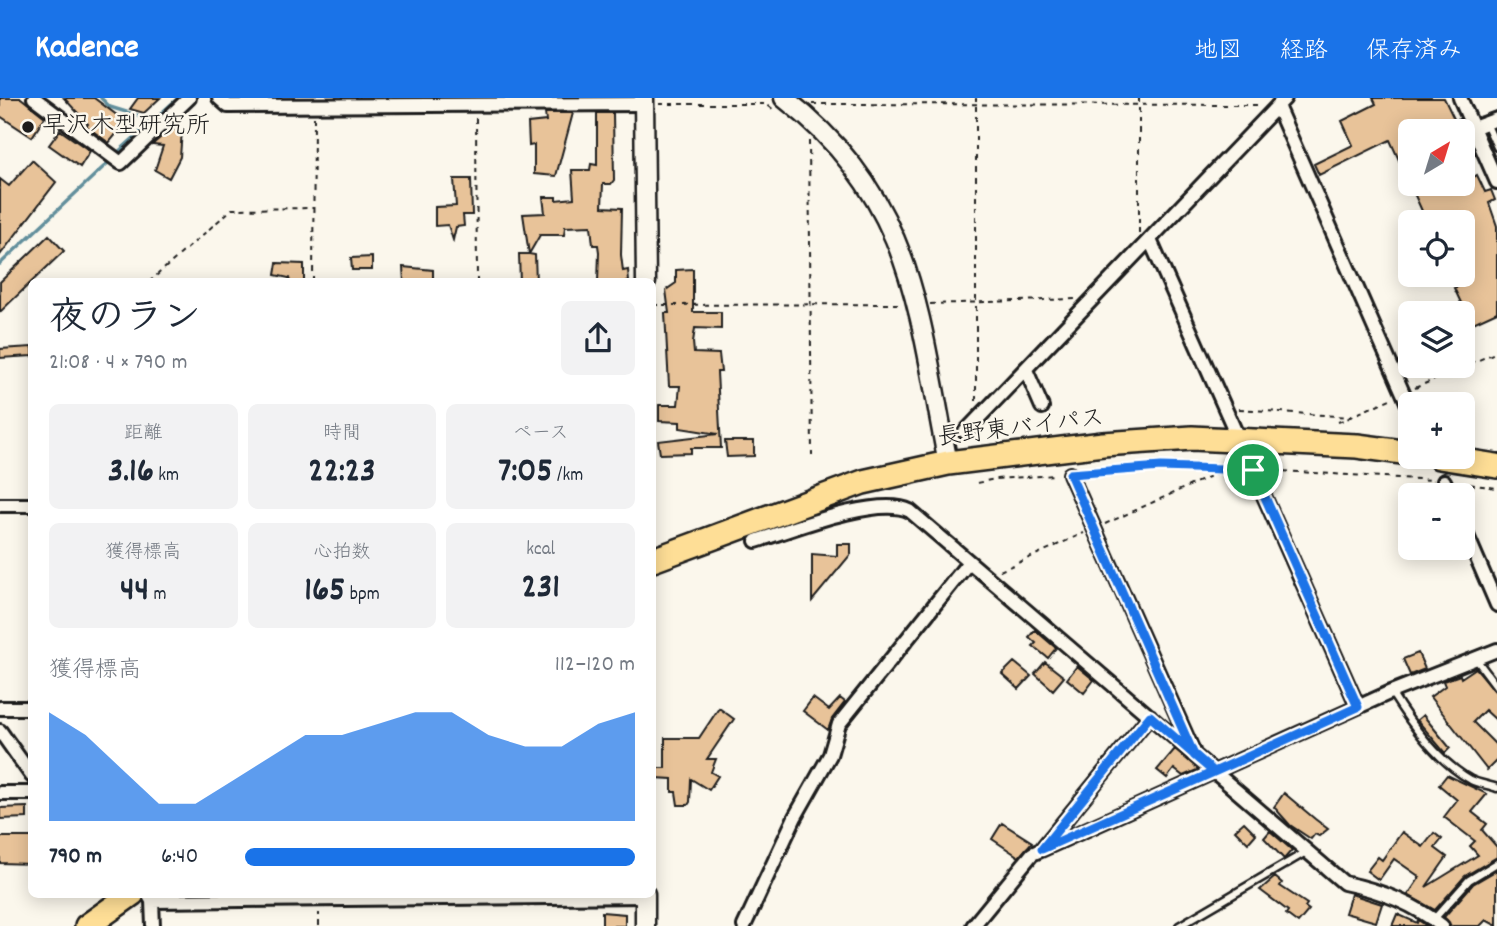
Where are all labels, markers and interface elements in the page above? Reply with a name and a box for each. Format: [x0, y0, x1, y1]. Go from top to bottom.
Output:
text: Kadence [35, 26, 139, 73]
text: 地図 [1194, 35, 1242, 69]
text: 経路 [1280, 35, 1328, 69]
text: 保存済み [1366, 35, 1462, 69]
place label: 早沢木型研究所 [42, 110, 210, 144]
marker: 早沢木型研究所 [20, 119, 36, 135]
north arrow [1398, 119, 1475, 196]
map controls [1398, 119, 1475, 560]
button: locate [1398, 210, 1475, 287]
text: 夜のラン [49, 293, 201, 348]
button: share [561, 301, 635, 375]
button: layers [1398, 301, 1475, 378]
text: 21:08 · 4 × 790 m [49, 347, 187, 380]
button: + [1398, 392, 1475, 469]
street label: 長野東バイパス [936, 402, 1106, 456]
text: 距離 [124, 421, 162, 448]
text: 時間 [323, 421, 361, 448]
text: ペース [513, 421, 569, 448]
pin [1223, 440, 1283, 500]
text: 3.16 [108, 448, 154, 498]
text: 22:23 [308, 448, 376, 498]
text: 7:05 [498, 448, 553, 498]
icon: arrive [1234, 451, 1272, 489]
text: km [154, 463, 179, 490]
text: /km [553, 463, 583, 490]
button: − [1398, 483, 1475, 560]
text: kcal [526, 537, 555, 564]
text: 獲得標高 [105, 540, 181, 567]
text: 心拍数 [313, 540, 371, 567]
text: 231 [521, 564, 560, 614]
text: 44 [120, 567, 149, 617]
text: 165 [304, 567, 345, 617]
text: m [149, 582, 167, 609]
text: bpm [345, 582, 380, 609]
text: 112–120 m [555, 649, 635, 682]
text: 獲得標高 [49, 655, 141, 688]
text: 790 m [49, 841, 102, 874]
text: 6:40 [161, 841, 198, 874]

